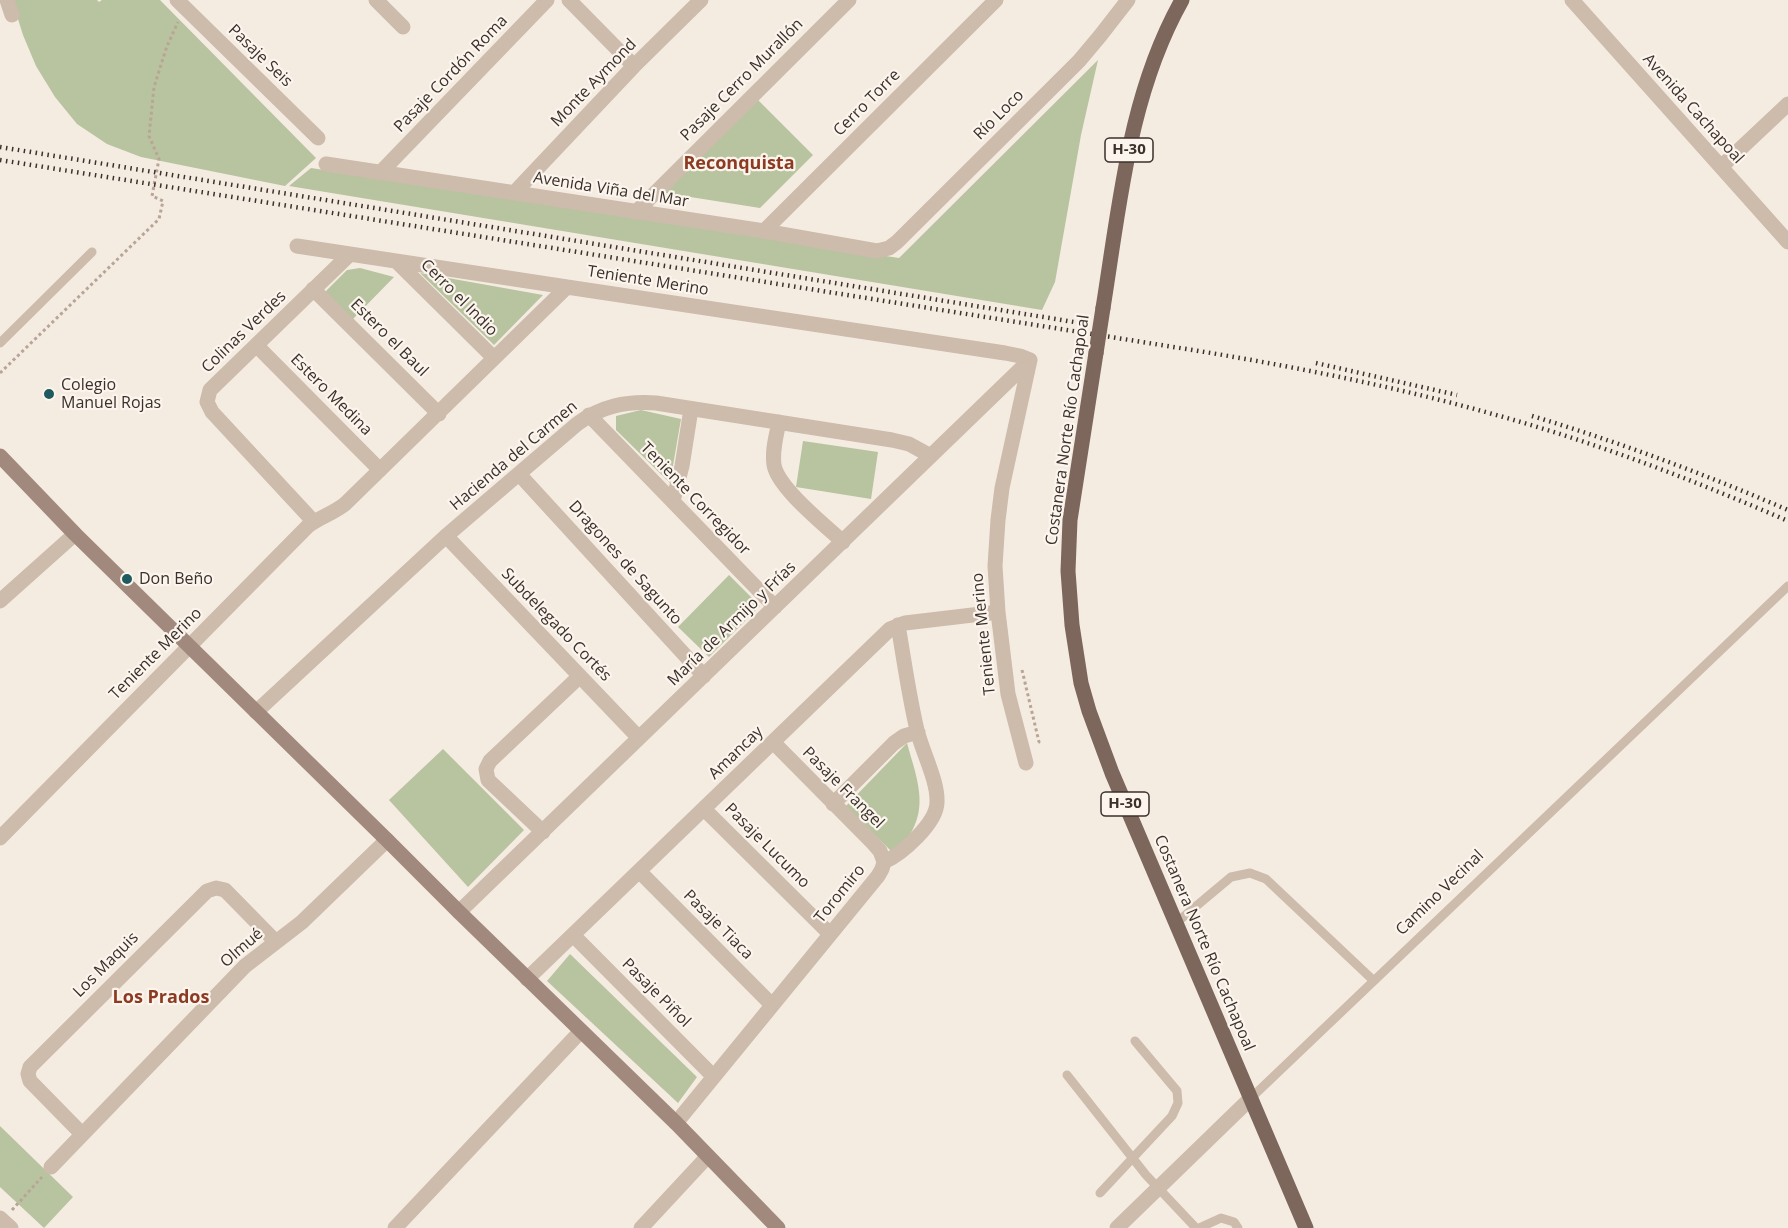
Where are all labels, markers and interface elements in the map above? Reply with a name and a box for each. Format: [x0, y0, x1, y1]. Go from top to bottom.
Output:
street label: Pasaje Cordón Roma [390, 12, 512, 136]
street label: Pasaje Cerro Murallón [677, 15, 807, 145]
street label: Pasaje Seis [224, 21, 296, 91]
street label: Monte Aymond [547, 35, 641, 131]
street label: Avenida Cachapoal [1639, 50, 1747, 168]
street label: Cerro Torre [830, 66, 904, 140]
street label: Río Loco [970, 86, 1028, 144]
road number: H-30 [1105, 138, 1153, 162]
district label: Reconquista [683, 153, 795, 175]
street label: Avenida Viña del Mar [532, 168, 690, 212]
street label: Cerro el Indio [417, 256, 501, 340]
street label: Teniente Merino [586, 262, 710, 300]
street label: Colinas Verdes [198, 287, 290, 377]
street label: Estero el Baul [346, 295, 432, 381]
street label: Costanera Norte Río Cachapoal [1042, 313, 1094, 547]
street label: Estero Medina [286, 350, 376, 440]
place label: Colegio Manuel Rojas [61, 375, 161, 413]
marker: Colegio Manuel Rojas [42, 387, 56, 401]
street label: Hacienda del Carmen [447, 397, 581, 515]
street label: Teniente Corregidor [636, 438, 754, 560]
street label: Dragones de Sagunto [564, 497, 686, 629]
street label: María de Armijo y Frías [664, 558, 800, 690]
street label: Subdelegado Cortés [497, 564, 615, 686]
place label: Don Beño [139, 569, 213, 589]
marker: Don Beño [120, 572, 134, 586]
street label: Teniente Merino [968, 572, 1000, 696]
street label: Teniente Merino [106, 604, 206, 704]
street label: Amancay [705, 722, 767, 784]
street label: Pasaje Frangel [798, 743, 888, 833]
road number: H-30 [1101, 792, 1149, 816]
street label: Pasaje Lucumo [721, 800, 813, 892]
street label: Costanera Norte Río Cachapoal [1150, 832, 1258, 1054]
street label: Camino Vecinal [1392, 846, 1488, 940]
street label: Toromiro [811, 861, 869, 927]
street label: Pasaje Tiaca [679, 886, 757, 964]
street label: Olmué [217, 924, 267, 972]
street label: Los Maquis [69, 928, 143, 1002]
street label: Pasaje Piñol [618, 955, 694, 1031]
district label: Los Prados [113, 987, 209, 1009]

